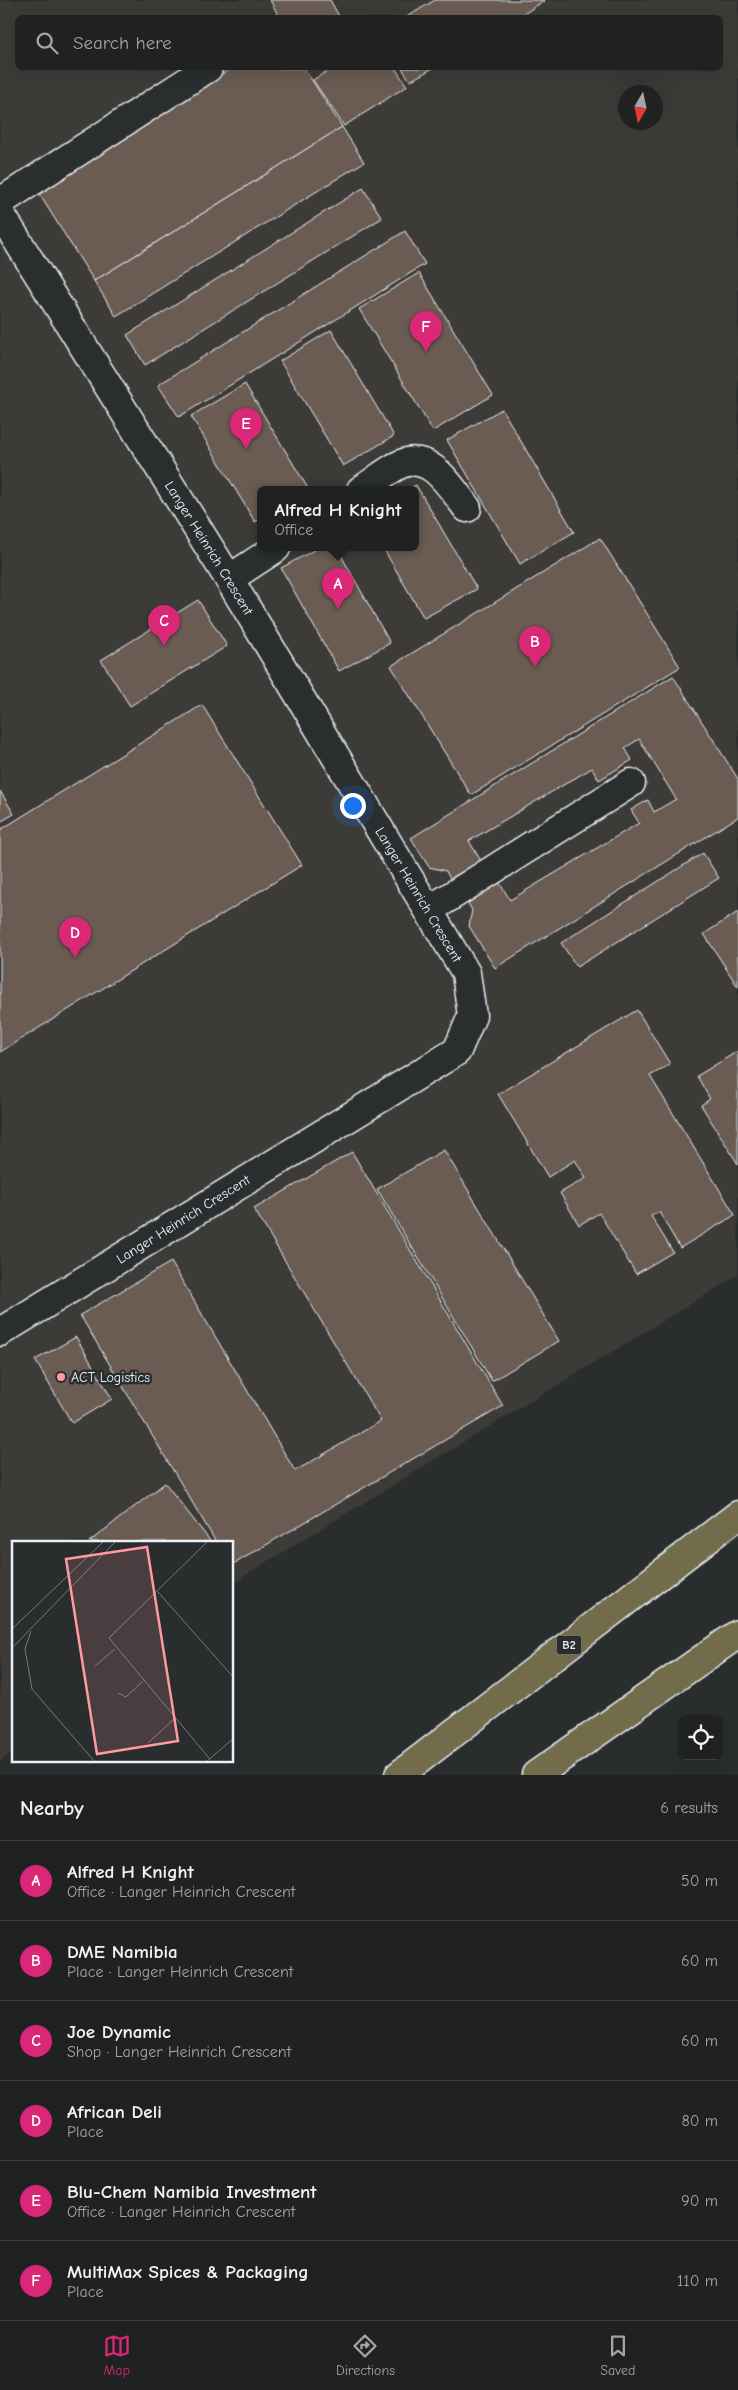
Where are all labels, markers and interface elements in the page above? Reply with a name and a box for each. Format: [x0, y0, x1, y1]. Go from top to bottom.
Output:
search box [15, 15, 723, 70]
icon: search [33, 29, 61, 57]
text: Search here [73, 32, 172, 54]
north arrow [618, 85, 663, 130]
pin: F [410, 311, 442, 352]
pin: E [230, 408, 262, 449]
street label: Langer Heinrich Crescent [161, 478, 257, 619]
popup [257, 486, 419, 551]
text: Alfred H Knight [275, 499, 401, 521]
text: Office [275, 521, 313, 539]
pin: A [322, 568, 354, 609]
pin: C [148, 605, 180, 646]
pin: B [519, 626, 551, 667]
your location [340, 793, 366, 819]
street label: Langer Heinrich Crescent [371, 824, 466, 966]
pin: D [59, 917, 91, 958]
street label: Langer Heinrich Crescent [113, 1171, 254, 1268]
place label: ACT Logistics [71, 1369, 150, 1386]
marker: ACT Logistics [55, 1371, 67, 1383]
inset map [12, 1541, 234, 1762]
road number: B2 [556, 1636, 582, 1654]
map controls [678, 1715, 723, 1760]
button: locate [678, 1715, 723, 1760]
text: Nearby [20, 1796, 84, 1820]
text: 6 results [660, 1799, 718, 1817]
text: Alfred H Knight [67, 1861, 194, 1883]
text: A [32, 1872, 40, 1890]
text: 50 m [681, 1872, 718, 1890]
text: Office · Langer Heinrich Crescent [67, 1883, 295, 1901]
text: DME Namibia [67, 1941, 178, 1963]
text: B [31, 1952, 41, 1970]
text: 60 m [681, 1952, 718, 1970]
text: Place · Langer Heinrich Crescent [67, 1963, 293, 1981]
text: Joe Dynamic [67, 2021, 171, 2043]
text: C [31, 2032, 41, 2050]
text: 60 m [681, 2032, 718, 2050]
text: Shop · Langer Heinrich Crescent [67, 2043, 291, 2061]
text: African Deli [67, 2101, 162, 2123]
text: D [31, 2112, 41, 2130]
text: 80 m [681, 2112, 718, 2130]
text: Place [67, 2123, 103, 2141]
text: Blu-Chem Namibia Investment [67, 2181, 317, 2203]
text: E [31, 2192, 41, 2210]
text: 90 m [681, 2192, 718, 2210]
text: Office · Langer Heinrich Crescent [67, 2203, 295, 2221]
text: MultiMax Spices & Packaging [67, 2261, 309, 2283]
text: F [31, 2272, 41, 2290]
text: 110 m [677, 2272, 718, 2290]
text: Place [67, 2283, 103, 2301]
tab: Map [103, 2332, 131, 2379]
tab: Directions [336, 2332, 395, 2379]
tab: Saved [600, 2332, 635, 2379]

